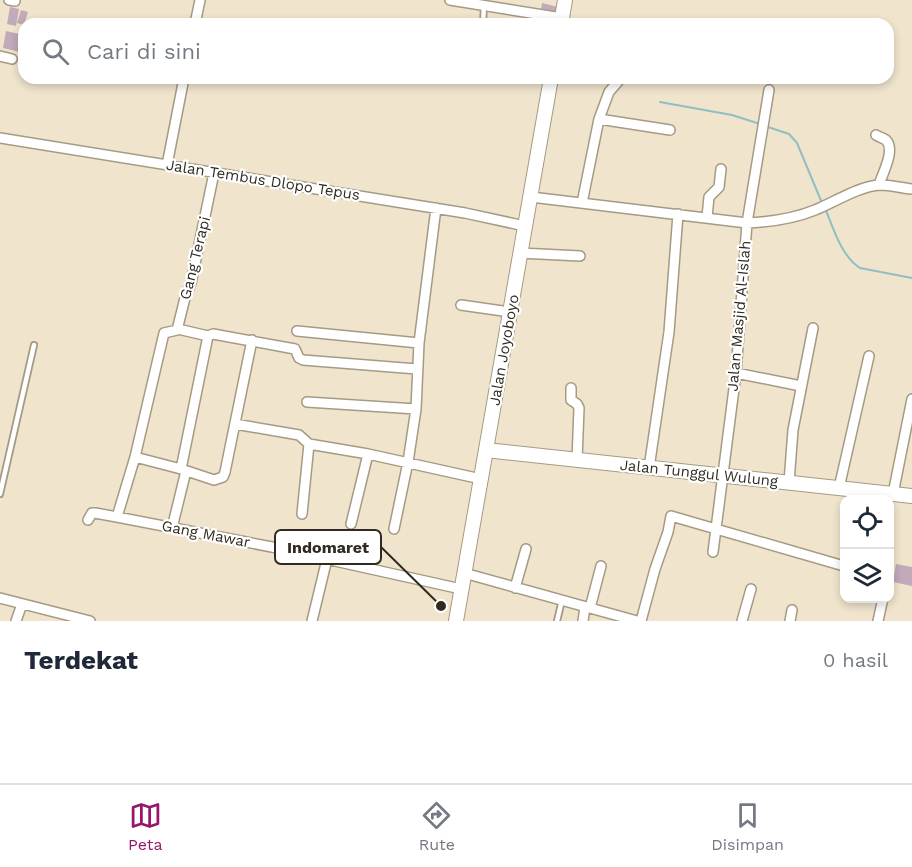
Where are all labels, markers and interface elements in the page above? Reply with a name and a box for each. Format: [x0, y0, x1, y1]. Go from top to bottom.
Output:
search box [18, 18, 894, 84]
icon: search [39, 35, 72, 68]
text: Cari di sini [87, 39, 201, 64]
street label: Jalan Tembus Dlopo Tepus [165, 156, 361, 204]
street label: Gang Terapi [176, 214, 214, 302]
street label: Jalan Masjid Al-Islah [723, 240, 755, 392]
street label: Jalan Joyoboyo [485, 293, 523, 407]
street label: Jalan Tunggul Wulung [619, 456, 779, 490]
map controls [840, 495, 894, 603]
button: locate [840, 495, 894, 549]
street label: Gang Mawar [160, 517, 252, 551]
callout: Indomaret [275, 530, 381, 564]
text: Indomaret [287, 538, 369, 557]
button: layers [840, 549, 894, 603]
text: Terdekat [24, 645, 138, 675]
text: 0 hasil [823, 648, 888, 672]
tab: Peta [128, 799, 162, 854]
tab: Rute [419, 799, 455, 854]
tab: Disimpan [711, 799, 784, 854]

